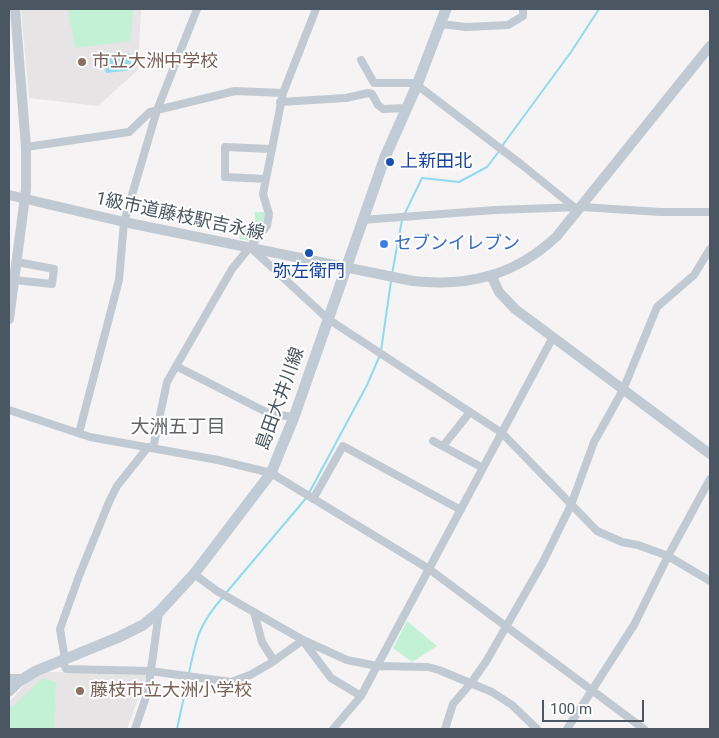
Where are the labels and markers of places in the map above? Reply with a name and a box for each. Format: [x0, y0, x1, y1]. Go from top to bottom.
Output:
place label: 市立大洲中学校 [92, 51, 218, 73]
marker: 市立大洲中学校 [76, 56, 88, 68]
place label: 上新田北 [400, 151, 472, 173]
marker: 上新田北 [384, 156, 396, 168]
place label: セブンイレブン [394, 233, 520, 255]
marker: セブンイレブン [378, 238, 390, 250]
marker: 弥左衛門 [303, 247, 315, 259]
place label: 弥左衛門 [273, 261, 345, 283]
place label: 藤枝市立大洲小学校 [90, 680, 252, 702]
marker: 藤枝市立大洲小学校 [74, 685, 86, 697]

